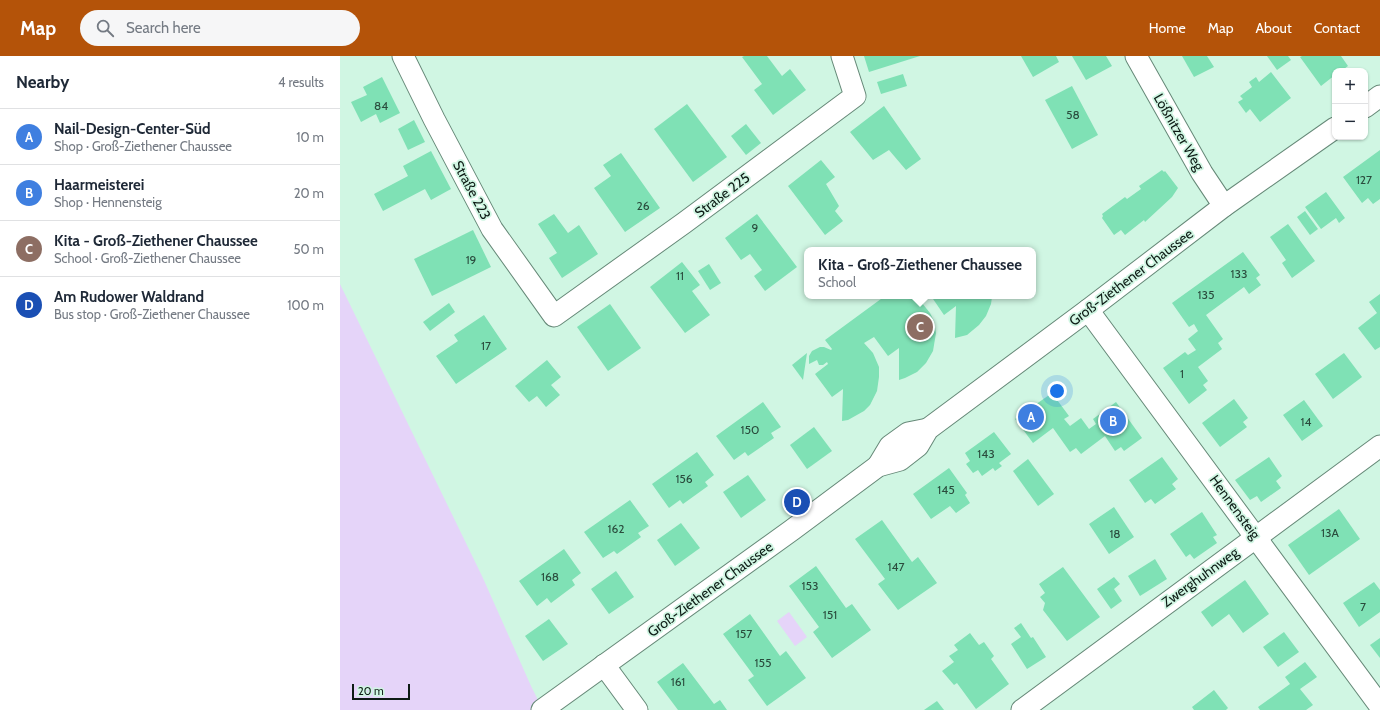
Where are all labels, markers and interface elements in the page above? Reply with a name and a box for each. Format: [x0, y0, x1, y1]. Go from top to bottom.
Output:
search box [80, 10, 360, 46]
text: Map [20, 17, 56, 40]
icon: search [94, 17, 116, 39]
text: Search here [126, 19, 201, 37]
text: Home [1149, 19, 1186, 37]
text: Map [1208, 19, 1233, 37]
text: About [1255, 19, 1292, 37]
text: Contact [1314, 19, 1360, 37]
map controls [1332, 68, 1368, 140]
button: + [1332, 68, 1368, 104]
text: Nearby [16, 72, 69, 92]
text: 4 results [278, 74, 324, 90]
street label: Lößnitzer Weg [1150, 90, 1209, 175]
house number: 84 [374, 98, 388, 113]
button: − [1332, 104, 1368, 140]
house number: 58 [1066, 107, 1080, 122]
text: Nail-Design-Center-Süd [54, 120, 211, 138]
text: A [25, 129, 33, 145]
text: 10 m [296, 129, 324, 145]
text: Shop · Groß-Ziethener Chaussee [54, 138, 232, 154]
street label: Straße 223 [449, 157, 495, 223]
street label: Straße 225 [691, 168, 753, 222]
house number: 127 [1356, 172, 1372, 187]
text: Haarmeisterei [54, 176, 144, 194]
text: B [25, 185, 33, 201]
text: 20 m [294, 185, 324, 201]
text: Shop · Hennensteig [54, 194, 162, 210]
house number: 26 [636, 198, 650, 213]
house number: 9 [752, 220, 759, 235]
street label: Groß-Ziethener Chaussee [1065, 224, 1197, 330]
text: Kita - Groß-Ziethener Chaussee [54, 232, 258, 250]
text: C [25, 241, 33, 257]
text: 50 m [294, 241, 324, 257]
popup [804, 247, 1036, 299]
text: School · Groß-Ziethener Chaussee [54, 250, 241, 266]
house number: 19 [466, 252, 477, 267]
text: Kita - Groß-Ziethener Chaussee [818, 256, 1022, 274]
house number: 133 [1231, 266, 1247, 281]
house number: 11 [676, 268, 684, 283]
text: School [818, 274, 856, 290]
house number: 135 [1198, 287, 1214, 302]
text: Am Rudower Waldrand [54, 288, 204, 306]
text: D [24, 297, 34, 313]
text: 100 m [287, 297, 324, 313]
text: Bus stop · Groß-Ziethener Chaussee [54, 306, 250, 322]
pin: C [907, 312, 933, 342]
house number: 17 [481, 338, 491, 353]
house number: 1 [1180, 366, 1184, 381]
your location [1047, 381, 1067, 401]
pin: A [1018, 402, 1044, 432]
pin: B [1100, 406, 1126, 436]
house number: 14 [1301, 414, 1311, 429]
house number: 150 [741, 422, 759, 437]
house number: 143 [977, 446, 995, 461]
house number: 156 [675, 471, 693, 486]
street label: Hennensteig [1206, 471, 1265, 543]
house number: 145 [937, 482, 955, 497]
pin: D [784, 487, 810, 517]
house number: 162 [607, 521, 625, 536]
house number: 13A [1321, 525, 1340, 540]
house number: 18 [1109, 526, 1121, 541]
street label: Groß-Ziethener Chaussee [644, 537, 776, 641]
street label: Zwerghuhnweg [1158, 543, 1243, 611]
house number: 147 [888, 559, 904, 574]
house number: 168 [541, 569, 559, 584]
house number: 153 [802, 578, 818, 593]
house number: 7 [1360, 599, 1366, 614]
house number: 151 [823, 607, 837, 622]
house number: 157 [736, 626, 752, 641]
house number: 155 [755, 655, 771, 670]
house number: 161 [671, 674, 685, 689]
scale bar [352, 682, 410, 701]
text: 20 m [358, 684, 384, 698]

